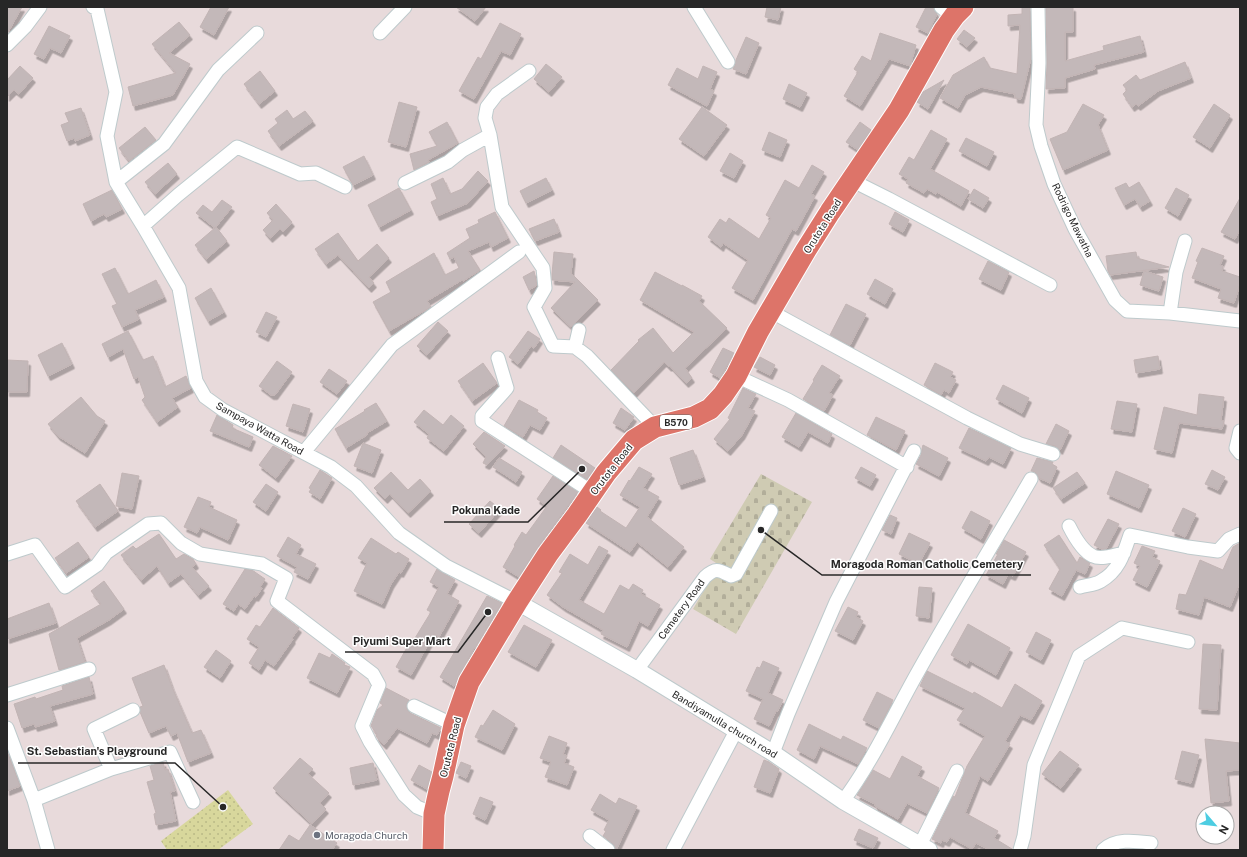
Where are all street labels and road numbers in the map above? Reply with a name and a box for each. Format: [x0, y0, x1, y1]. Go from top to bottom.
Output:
street label: Rodrigo Mawatha [1050, 181, 1096, 259]
street label: Orutota Road [801, 197, 843, 255]
street label: Sampaya Watta Road [214, 399, 306, 457]
road number: B570 [660, 415, 692, 429]
street label: Orutota Road [587, 441, 635, 497]
street label: Cemetery Road [655, 577, 707, 641]
street label: Bandiyamulla church road [670, 688, 780, 760]
street label: Orutota Road [437, 716, 463, 778]

